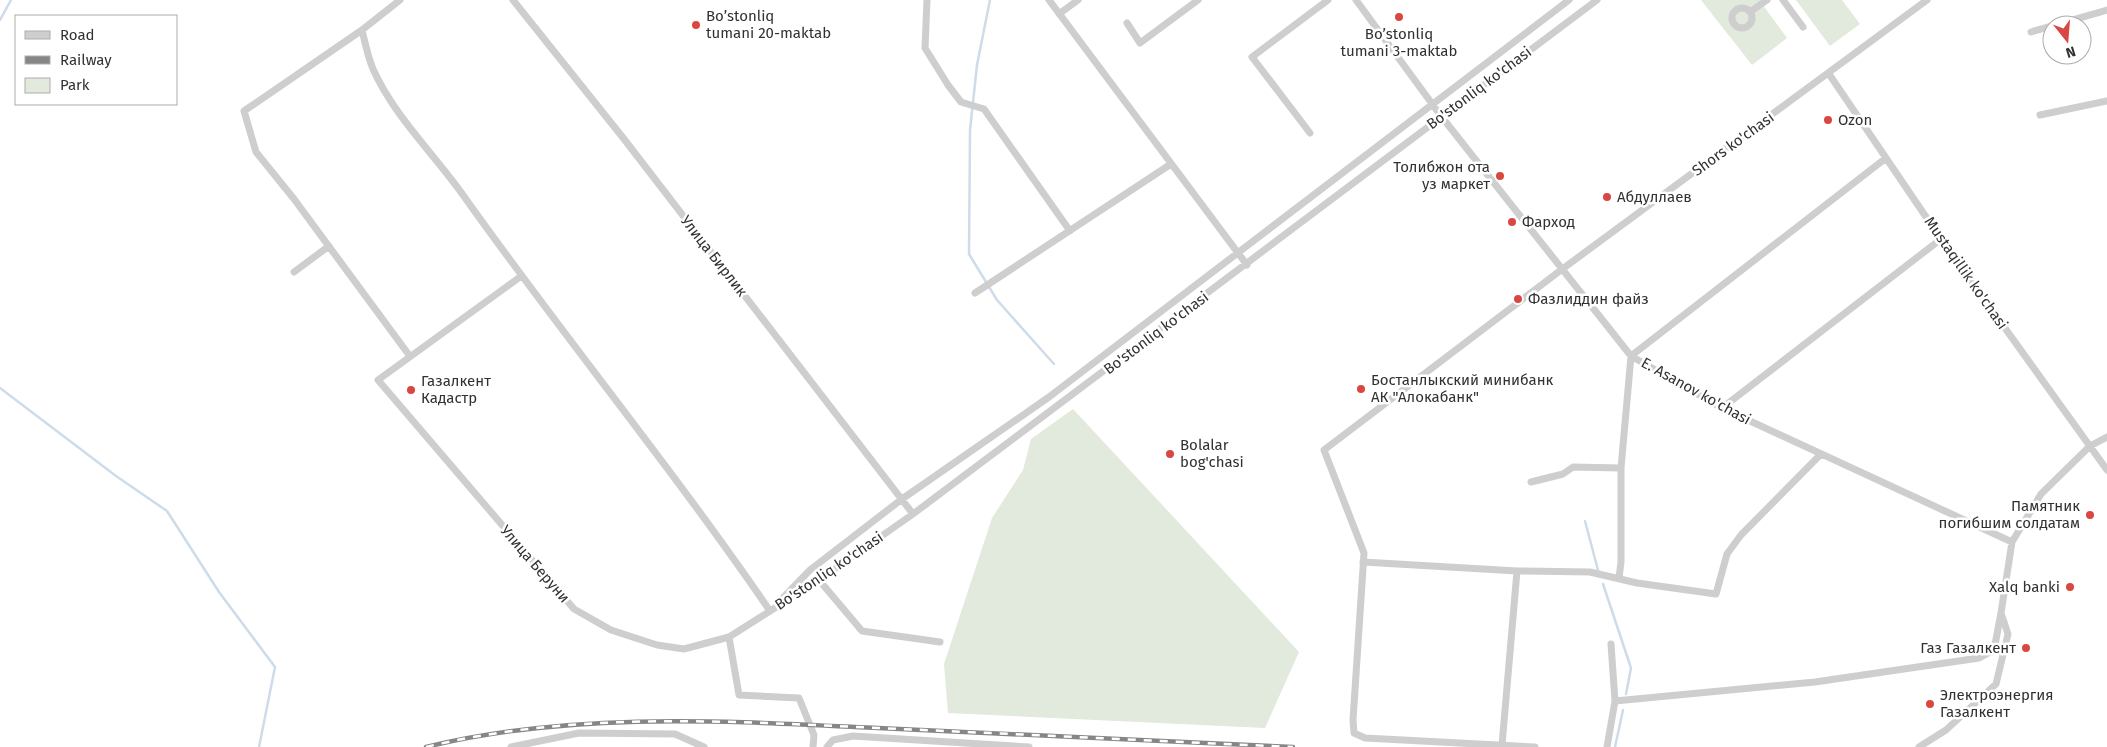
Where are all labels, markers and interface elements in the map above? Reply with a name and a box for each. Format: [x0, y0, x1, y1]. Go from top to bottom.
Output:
place label: Bo’stonliq tumani 20-maktab [706, 7, 831, 42]
marker: Bo’stonliq tumani 3-maktab [1393, 11, 1405, 23]
legend [15, 15, 178, 105]
north arrow [2042, 15, 2092, 65]
marker: Bo’stonliq tumani 20-maktab [690, 19, 702, 31]
place label: Bo’stonliq tumani 3-maktab [1341, 25, 1457, 60]
text: Road [60, 26, 95, 44]
text: N [2064, 42, 2078, 61]
street label: Bo'stonliq ko'chasi [1423, 43, 1535, 133]
text: Railway [60, 51, 112, 69]
text: Park [60, 76, 90, 94]
street label: Shors ko'chasi [1689, 108, 1777, 180]
place label: Ozon [1838, 111, 1872, 129]
marker: Ozon [1822, 114, 1834, 126]
place label: Толибжон ота уз маркет [1393, 158, 1490, 193]
marker: Толибжон ота уз маркет [1494, 170, 1506, 182]
place label: Абдуллаев [1617, 188, 1692, 206]
marker: Абдуллаев [1601, 191, 1613, 203]
street label: Улица Бирлик [677, 212, 751, 300]
place label: Фарход [1522, 213, 1575, 231]
street label: Mustaqillik ko'chasi [1920, 213, 2012, 333]
marker: Фарход [1506, 216, 1518, 228]
street label: Bo'stonliq ko'chasi [1100, 288, 1212, 378]
place label: Фазлиддин файз [1528, 290, 1649, 308]
marker: Фазлиддин файз [1512, 293, 1524, 305]
street label: E. Asanov ko'chasi [1638, 353, 1754, 429]
place label: Бостанлыкский минибанк АК "Алокабанк" [1371, 371, 1554, 406]
place label: Газалкент Кадастр [421, 372, 491, 407]
marker: Бостанлыкский минибанк АК "Алокабанк" [1355, 383, 1367, 395]
marker: Газалкент Кадастр [405, 384, 417, 396]
place label: Bolalar bog'chasi [1180, 436, 1244, 471]
marker: Bolalar bog'chasi [1164, 448, 1176, 460]
place label: Памятник погибшим солдатам [1939, 497, 2080, 532]
marker: Памятник погибшим солдатам [2084, 509, 2096, 521]
street label: Улица Беруни [496, 522, 574, 606]
street label: Bo'stonliq ko'chasi [771, 528, 887, 614]
place label: Xalq banki [1989, 578, 2060, 596]
marker: Xalq banki [2064, 581, 2076, 593]
place label: Газ Газалкент [1920, 639, 2016, 657]
marker: Газ Газалкент [2020, 642, 2032, 654]
place label: Электроэнергия Газалкент [1940, 686, 2054, 721]
marker: Электроэнергия Газалкент [1924, 698, 1936, 710]

